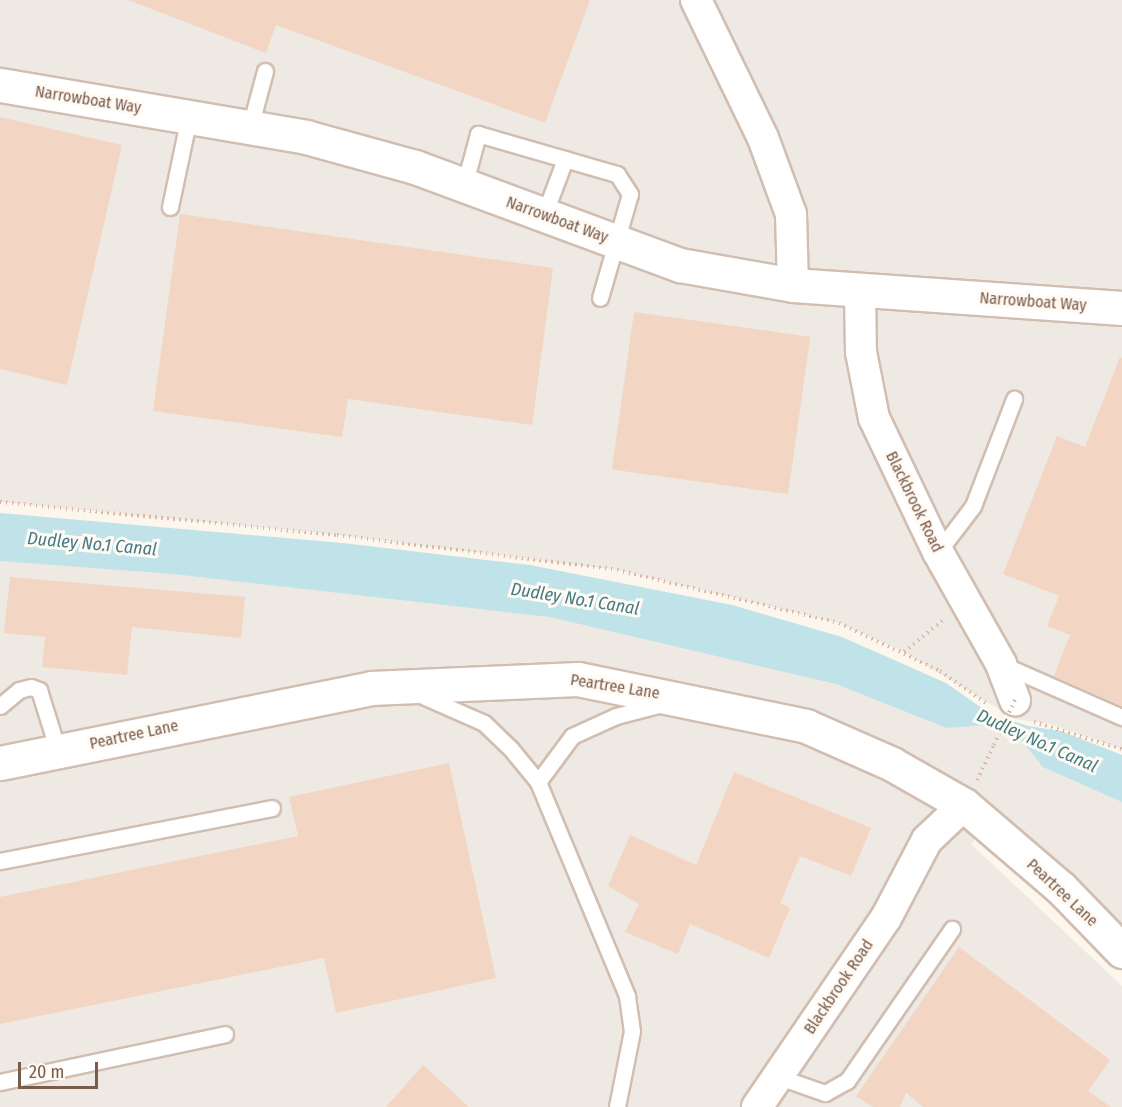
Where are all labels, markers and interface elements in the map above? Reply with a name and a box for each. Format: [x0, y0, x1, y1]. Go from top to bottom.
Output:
street label: Narrowboat Way [34, 82, 142, 118]
street label: Narrowboat Way [503, 193, 611, 247]
street label: Narrowboat Way [979, 289, 1087, 315]
street label: Blackbrook Road [881, 448, 947, 556]
water label: Dudley No.1 Canal [26, 528, 158, 560]
water label: Dudley No.1 Canal [509, 578, 641, 620]
street label: Peartree Lane [569, 670, 661, 704]
water label: Dudley No.1 Canal [973, 705, 1101, 777]
street label: Peartree Lane [88, 716, 180, 754]
street label: Peartree Lane [1022, 855, 1102, 931]
street label: Blackbrook Road [800, 936, 878, 1038]
scale bar [21, 1050, 100, 1088]
text: 20 m [29, 1061, 64, 1083]

